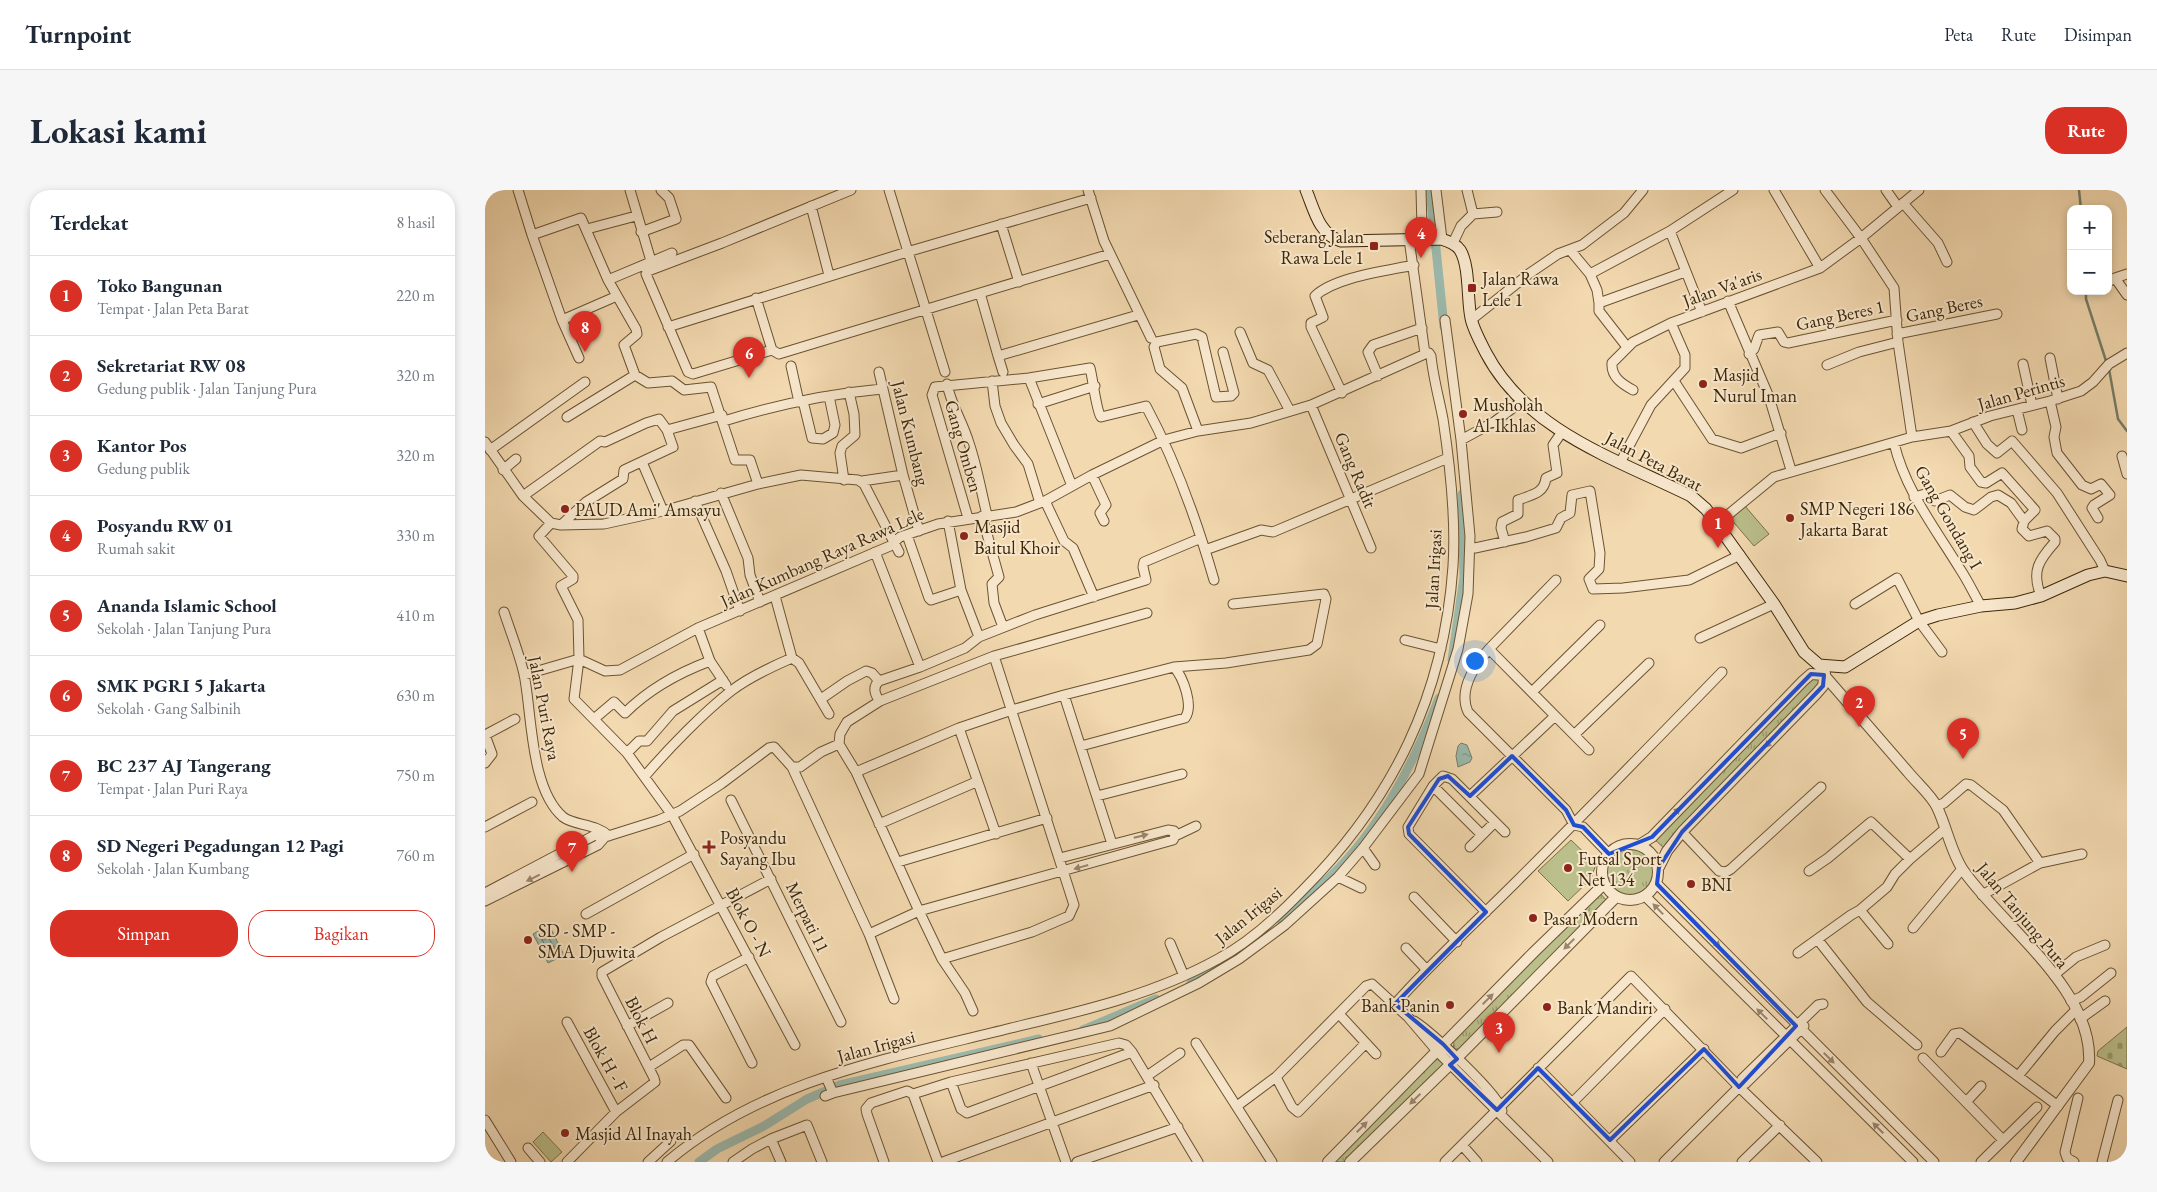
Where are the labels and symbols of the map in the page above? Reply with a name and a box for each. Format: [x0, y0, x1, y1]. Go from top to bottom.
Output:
pin: 4 [1405, 217, 1437, 258]
place label: Seberang Jalan Rawa Lele 1 [1264, 225, 1364, 269]
marker: Seberang Jalan Rawa Lele 1 [1368, 240, 1380, 252]
street label: Jalan Va'aris [1677, 262, 1765, 313]
place label: Jalan Rawa Lele 1 [1480, 267, 1560, 311]
marker: Jalan Rawa Lele 1 [1466, 282, 1478, 294]
street label: Gang Beres [1904, 289, 1985, 327]
street label: Gang Beres 1 [1794, 294, 1886, 336]
pin: 8 [569, 311, 601, 352]
pin: 6 [733, 337, 765, 378]
place label: Masjid Nurul Iman [1713, 363, 1797, 407]
street label: Jalan Perintis [1973, 369, 2067, 416]
street label: Jalan Kumbang [886, 376, 935, 488]
marker: Masjid Nurul Iman [1697, 378, 1709, 390]
place label: Musholah Al-Ikhlas [1472, 393, 1543, 437]
street label: Gang Omben [940, 397, 988, 495]
marker: Musholah Al-Ikhlas [1457, 408, 1469, 420]
street label: Jalan Peta Barat [1600, 425, 1707, 496]
street label: Gang Radit [1330, 428, 1382, 512]
street label: Gang Gondang I [1910, 461, 1988, 573]
place label: SMP Negeri 186 Jakarta Barat [1798, 497, 1915, 541]
place label: PAUD Ami' Amsayu [575, 498, 721, 521]
street label: Jalan Kumbang Raya Rawa Lele [715, 502, 927, 613]
marker: PAUD Ami' Amsayu [559, 503, 571, 515]
pin: 1 [1702, 507, 1734, 548]
marker: SMP Negeri 186 Jakarta Barat [1784, 512, 1796, 524]
place label: Masjid Baitul Khoir [974, 515, 1060, 559]
street label: Jalan Irigasi [1419, 528, 1447, 611]
marker: Masjid Baitul Khoir [958, 530, 970, 542]
your location [1462, 648, 1488, 674]
street label: Jalan Puri Raya [523, 652, 567, 763]
pin: 2 [1843, 686, 1875, 727]
pin: 5 [1947, 718, 1979, 759]
one-way arrow [1764, 736, 1776, 748]
one-way arrow [1669, 807, 1681, 819]
place label: Posyandu Sayang Ibu [720, 826, 796, 870]
pin: 7 [556, 831, 588, 872]
one-way arrow [1133, 832, 1148, 840]
marker: Posyandu Sayang Ibu [702, 840, 716, 854]
place label: Futsal Sport Net 134 [1578, 847, 1662, 891]
street label: Jalan Tanjung Pura [1971, 856, 2075, 974]
marker: Futsal Sport Net 134 [1562, 862, 1574, 874]
one-way arrow [1073, 863, 1088, 871]
place label: BNI [1701, 873, 1732, 896]
one-way arrow [525, 874, 540, 882]
street label: Merpati 11 [781, 878, 835, 956]
marker: BNI [1685, 878, 1697, 890]
street label: Jalan Irigasi [1208, 881, 1287, 950]
street label: Blok O - N [721, 883, 777, 961]
one-way arrow [1652, 903, 1664, 915]
place label: Pasar Modern [1543, 907, 1639, 930]
marker: Pasar Modern [1527, 912, 1539, 924]
place label: SD - SMP - SMA Djuwita [538, 919, 636, 963]
marker: SD - SMP - SMA Djuwita [522, 934, 534, 946]
one-way arrow [1709, 936, 1721, 948]
one-way arrow [1563, 938, 1575, 950]
street label: Blok H [620, 992, 664, 1048]
one-way arrow [1482, 993, 1494, 1005]
place label: Bank Panin [1361, 994, 1440, 1017]
place label: Bank Mandiri [1557, 996, 1653, 1019]
marker: Bank Panin [1444, 999, 1456, 1011]
marker: Bank Mandiri [1541, 1001, 1553, 1013]
one-way arrow [1756, 1008, 1768, 1020]
pin: 3 [1483, 1012, 1515, 1053]
street label: Blok H - F [579, 1022, 633, 1096]
street label: Jalan Irigasi [833, 1024, 918, 1068]
one-way arrow [1823, 1052, 1835, 1064]
one-way arrow [1410, 1093, 1422, 1105]
one-way arrow [1356, 1121, 1368, 1133]
place label: Masjid Al Inayah [575, 1122, 692, 1145]
one-way arrow [1872, 1122, 1884, 1134]
marker: Masjid Al Inayah [559, 1127, 571, 1139]

